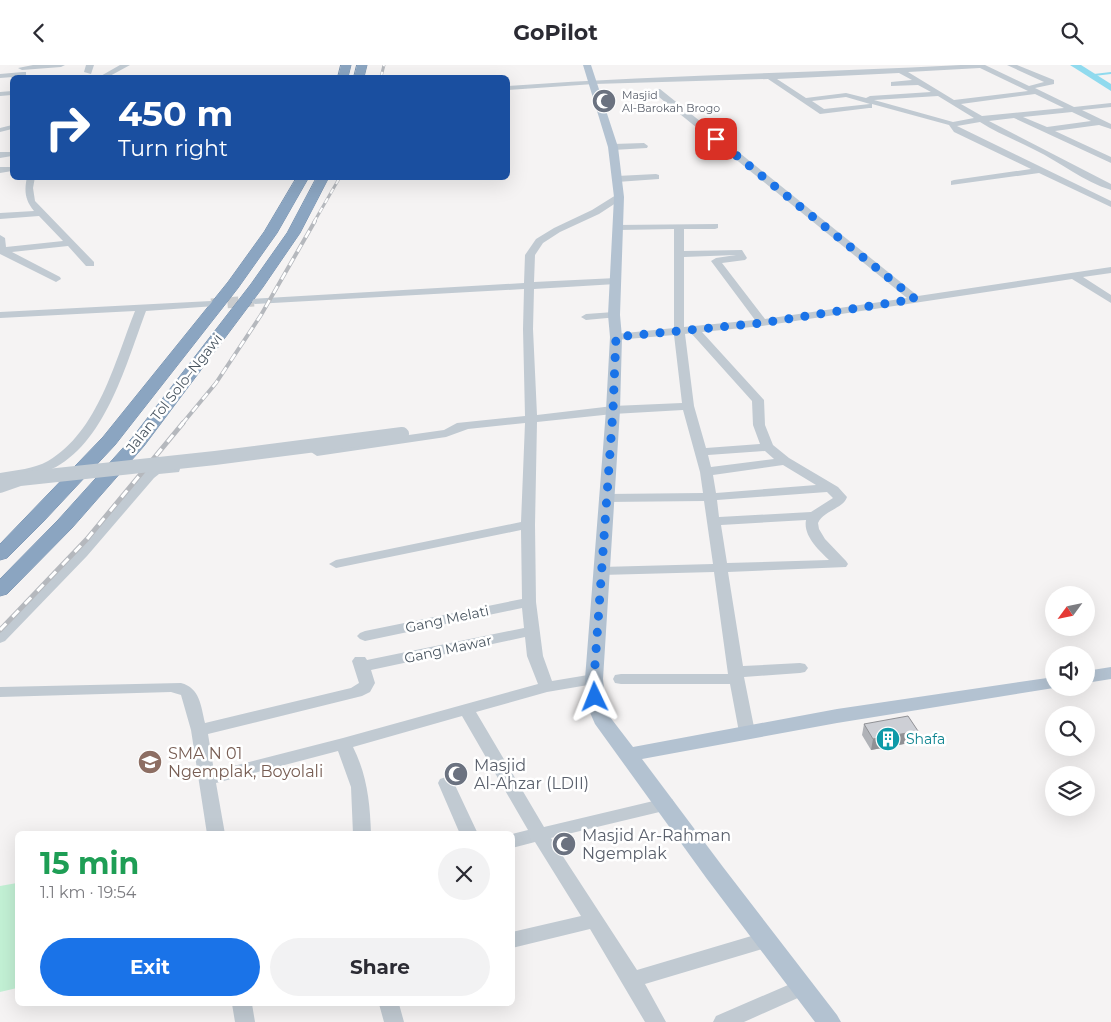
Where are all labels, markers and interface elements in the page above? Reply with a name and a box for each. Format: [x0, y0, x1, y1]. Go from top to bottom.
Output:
icon: back [25, 19, 53, 47]
text: GoPilot [513, 19, 598, 46]
icon: search [1058, 19, 1086, 47]
mosque icon: Masjid Al-Barokah Brogo [591, 88, 617, 114]
place label: Masjid Al-Barokah Brogo [622, 88, 720, 115]
text: 450 m [118, 92, 233, 135]
icon: right [35, 95, 100, 160]
pin [695, 118, 737, 160]
icon: arrive [702, 125, 730, 153]
text: Turn right [118, 135, 228, 162]
street label: Jalan Tol Solo–Ngawi [121, 330, 226, 457]
north arrow [1045, 586, 1095, 636]
map controls [1045, 586, 1095, 816]
street label: Gang Melati [404, 601, 490, 637]
street label: Gang Mawar [403, 631, 494, 667]
button: sound [1045, 646, 1095, 696]
position arrow [568, 670, 620, 722]
button: search [1045, 706, 1095, 756]
building icon: Shafa [875, 726, 901, 752]
place label: Shafa [906, 730, 945, 748]
place label: SMA N 01 Ngemplak, Boyolali [168, 744, 323, 781]
school or university icon: SMA N 01 Ngemplak, Boyolali [137, 749, 163, 775]
place label: Masjid Al-Ahzar (LDII) [474, 756, 589, 793]
mosque icon: Masjid Al-Ahzar (LDII) [443, 761, 469, 787]
button: layers [1045, 766, 1095, 816]
place label: Masjid Ar-Rahman Ngemplak [582, 826, 731, 863]
mosque icon: Masjid Ar-Rahman Ngemplak [551, 831, 577, 857]
text: 15 min [40, 845, 139, 882]
button: close [438, 848, 490, 900]
text: 1.1 km · 19:54 [40, 883, 136, 902]
button: Exit [40, 938, 260, 996]
button: Share [270, 938, 490, 996]

